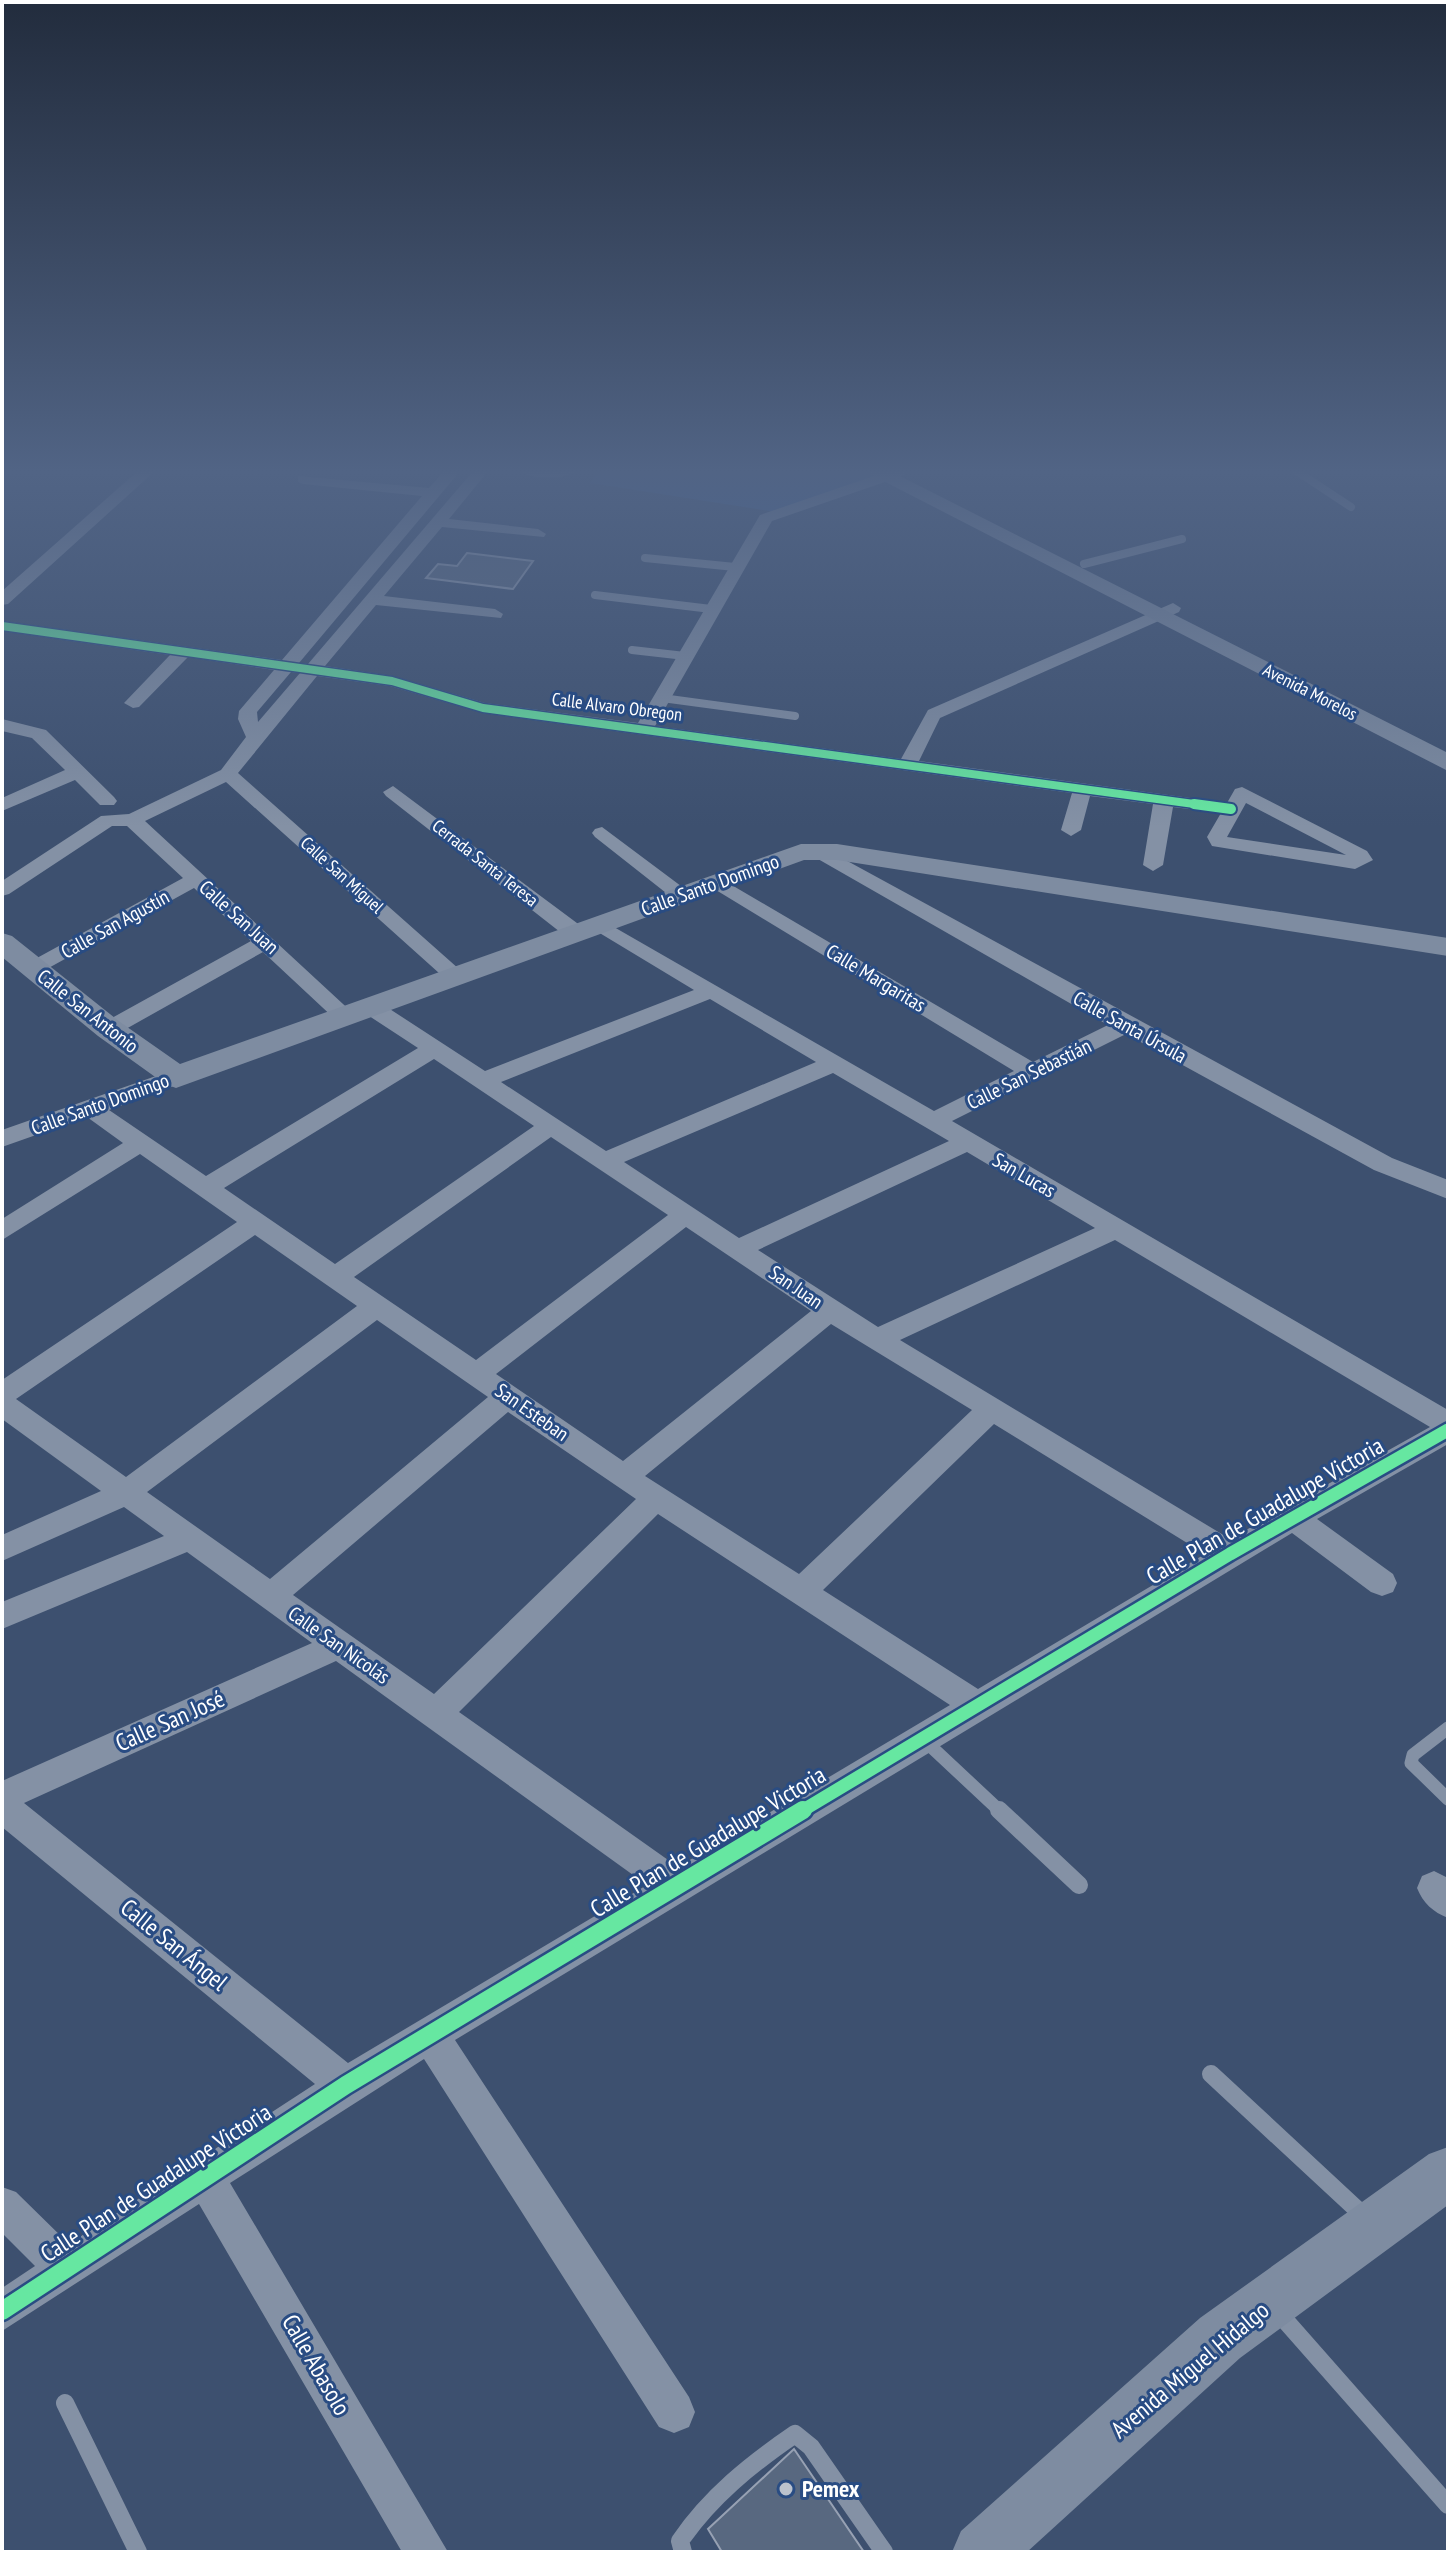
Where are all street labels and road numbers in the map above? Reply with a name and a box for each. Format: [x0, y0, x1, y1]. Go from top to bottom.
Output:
street label: Avenida Morelos [1259, 658, 1361, 725]
street label: Calle Alvaro Obregon [551, 687, 684, 726]
street label: Cerrada Santa Teresa [428, 814, 543, 911]
street label: Calle San Miguel [296, 831, 389, 919]
street label: Calle Santo Domingo [637, 848, 783, 922]
street label: Calle San Juan [194, 874, 284, 960]
street label: Calle San Agustín [56, 884, 174, 964]
street label: Calle Margaritas [821, 938, 931, 1018]
street label: Calle San Antonio [32, 963, 144, 1059]
street label: Calle Santa Úrsula [1069, 985, 1191, 1069]
street label: Calle San Sebastián [963, 1033, 1095, 1115]
street label: Calle Santo Domingo [27, 1067, 173, 1141]
street label: San Lucas [988, 1147, 1060, 1203]
street label: San Juan [764, 1259, 828, 1315]
street label: San Esteban [490, 1377, 574, 1447]
street label: Calle Plan de Guadalupe Victoria [1140, 1430, 1389, 1591]
street label: Calle San Nicolás [283, 1600, 395, 1690]
street label: Calle San José [110, 1683, 229, 1758]
street label: Calle Plan de Guadalupe Victoria [584, 1759, 831, 1924]
street label: Calle San Ángel [114, 1892, 235, 1998]
street label: Calle Plan de Guadalupe Victoria [34, 2096, 277, 2269]
street label: Avenida Miguel Hidalgo [1104, 2294, 1275, 2445]
street label: Calle Abasolo [275, 2309, 358, 2421]

